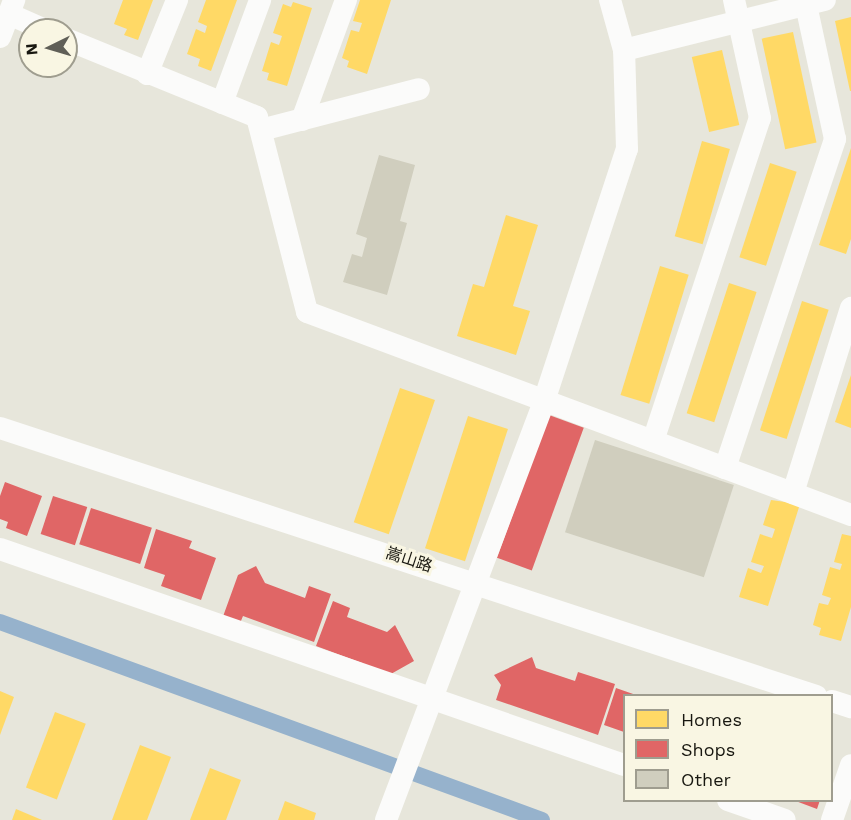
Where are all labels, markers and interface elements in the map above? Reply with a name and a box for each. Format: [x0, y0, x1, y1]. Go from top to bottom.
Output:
north arrow [18, 18, 78, 78]
text: N [22, 43, 42, 56]
street label: 嵩山路 [383, 543, 435, 577]
legend [623, 694, 833, 802]
text: Homes [681, 709, 742, 730]
text: Shops [681, 739, 735, 760]
text: Other [681, 769, 731, 790]

